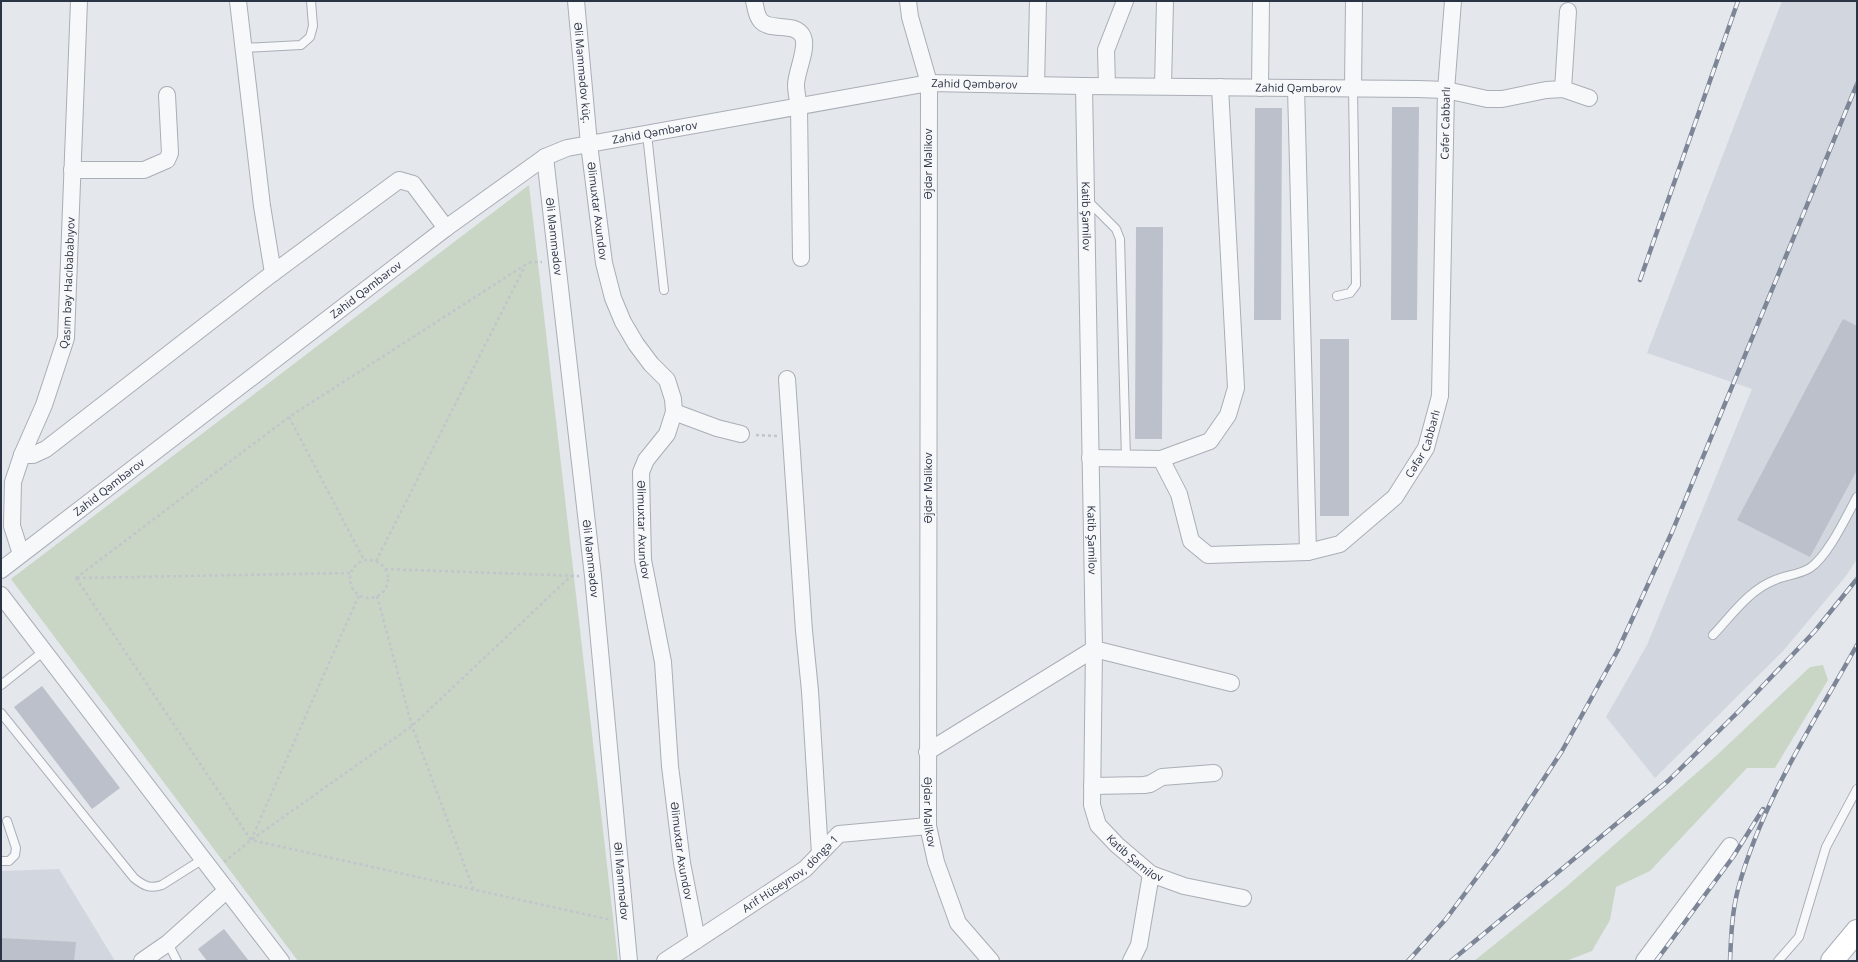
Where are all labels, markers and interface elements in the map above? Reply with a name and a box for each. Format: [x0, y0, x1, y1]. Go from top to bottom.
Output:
street label: Əli Məmmədov küç. [571, 21, 595, 124]
street label: Zahid Qəmbərov [931, 75, 1018, 92]
street label: Zahid Qəmbərov [1255, 80, 1342, 95]
street label: Cəfər Cabbarlı [1437, 86, 1453, 160]
street label: Zahid Qəmbərov [611, 117, 699, 147]
street label: Əjdər Məlikov [920, 128, 935, 199]
street label: Əlimuxtar Axundov [584, 161, 612, 261]
street label: Katib Şamilov [1079, 181, 1095, 251]
street label: Əli Məmmədov [543, 197, 567, 277]
street label: Qasım bəy Hacıbababıyov [55, 216, 78, 351]
street label: Zahid Qəmbərov [327, 257, 404, 321]
street label: Cəfər Cabbarlı [1401, 408, 1443, 480]
street label: Əjdər Məlikov [920, 452, 935, 523]
street label: Zahid Qəmbərov [70, 454, 148, 519]
street label: Əlimuxtar Axundov [634, 480, 655, 581]
street label: Katib Şamilov [1084, 505, 1101, 575]
street label: Əli Məmmədov [580, 519, 603, 598]
street label: Əjdər Məlikov [921, 777, 941, 849]
street label: Əlimuxtar Axundov [667, 801, 697, 901]
street label: Arif Hüseynov, döngə 1 [739, 831, 841, 915]
street label: Katib Şamilov [1104, 831, 1166, 885]
street label: Əli Məmmədov [611, 841, 633, 921]

